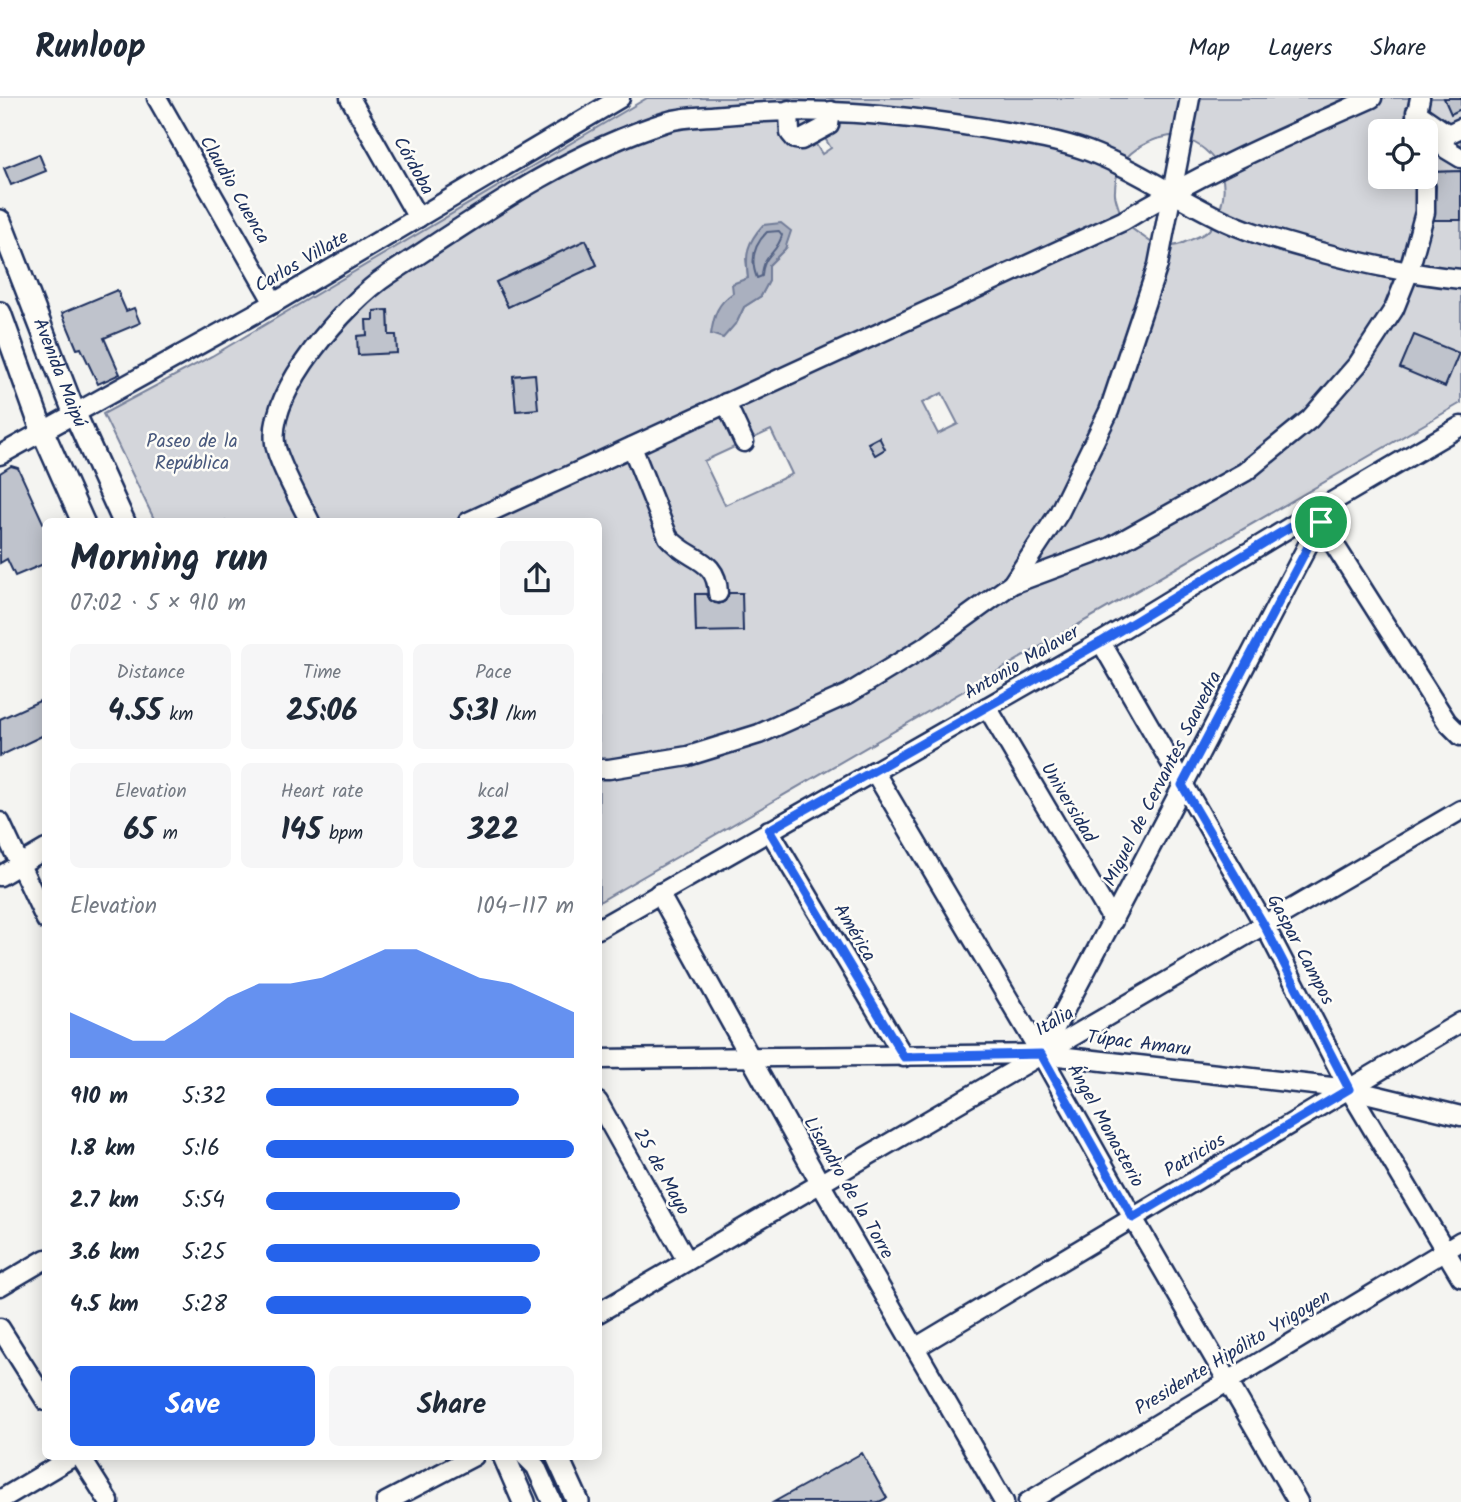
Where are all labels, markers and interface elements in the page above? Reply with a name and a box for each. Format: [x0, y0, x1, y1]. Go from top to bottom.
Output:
text: Runloop [35, 22, 146, 75]
text: Map [1188, 29, 1230, 68]
text: Layers [1268, 29, 1332, 68]
text: Share [1370, 29, 1426, 68]
map controls [1368, 119, 1438, 189]
button: locate [1368, 119, 1438, 189]
street label: Claudio Cuenca [191, 130, 277, 250]
street label: Córdoba [385, 131, 441, 201]
street label: Carlos Villate [249, 223, 355, 301]
street label: Avenida Maipú [24, 314, 95, 434]
park label: Paseo de la República [146, 427, 238, 479]
pin [1291, 492, 1351, 552]
icon: arrive [1302, 503, 1340, 541]
text: Morning run [70, 530, 268, 590]
button: share [500, 541, 574, 615]
text: 07:02 · 5 × 910 m [70, 586, 246, 622]
street label: Antonio Malaver [959, 617, 1087, 708]
text: Distance [117, 658, 185, 688]
text: Time [303, 658, 341, 688]
text: Pace [475, 658, 511, 688]
street label: Miguel de Cervantes Saavedra [1096, 666, 1230, 892]
text: 4.55 [108, 688, 162, 736]
text: 25:06 [286, 688, 358, 736]
text: 5:31 [450, 688, 498, 736]
text: km [162, 700, 193, 730]
text: /km [498, 700, 537, 730]
street label: Universidad [1032, 757, 1104, 849]
text: Elevation [115, 777, 187, 807]
text: Heart rate [281, 777, 363, 807]
text: kcal [478, 777, 509, 807]
text: 65 [124, 807, 155, 855]
text: 145 [281, 807, 321, 855]
text: 322 [468, 807, 519, 855]
text: m [155, 819, 178, 849]
text: bpm [321, 819, 363, 849]
text: Elevation [70, 889, 157, 925]
text: 104–117 m [476, 889, 574, 925]
street label: Gaspar Campos [1258, 889, 1342, 1011]
street label: América [825, 898, 883, 968]
street label: Italia [1030, 999, 1080, 1045]
street label: Túpac Amaru [1085, 1023, 1193, 1065]
street label: Ángel Monasterio [1059, 1059, 1151, 1193]
text: 910 m [70, 1079, 128, 1115]
text: 5:32 [182, 1079, 227, 1115]
street label: Lisandro de la Torre [795, 1111, 901, 1265]
street label: 25 de Mayo [625, 1123, 697, 1221]
street label: Patricios [1159, 1126, 1231, 1186]
text: 1.8 km [70, 1131, 135, 1167]
text: 5:16 [182, 1131, 220, 1167]
text: 2.7 km [70, 1183, 139, 1219]
text: 5:54 [182, 1183, 225, 1219]
text: 3.6 km [70, 1235, 140, 1271]
text: 5:25 [182, 1235, 226, 1271]
street label: Presidente Hipólito Yrigoyen [1129, 1282, 1337, 1424]
text: 4.5 km [70, 1287, 139, 1323]
text: 5:28 [182, 1287, 227, 1323]
button: Save [70, 1366, 315, 1446]
button: Share [329, 1366, 574, 1446]

